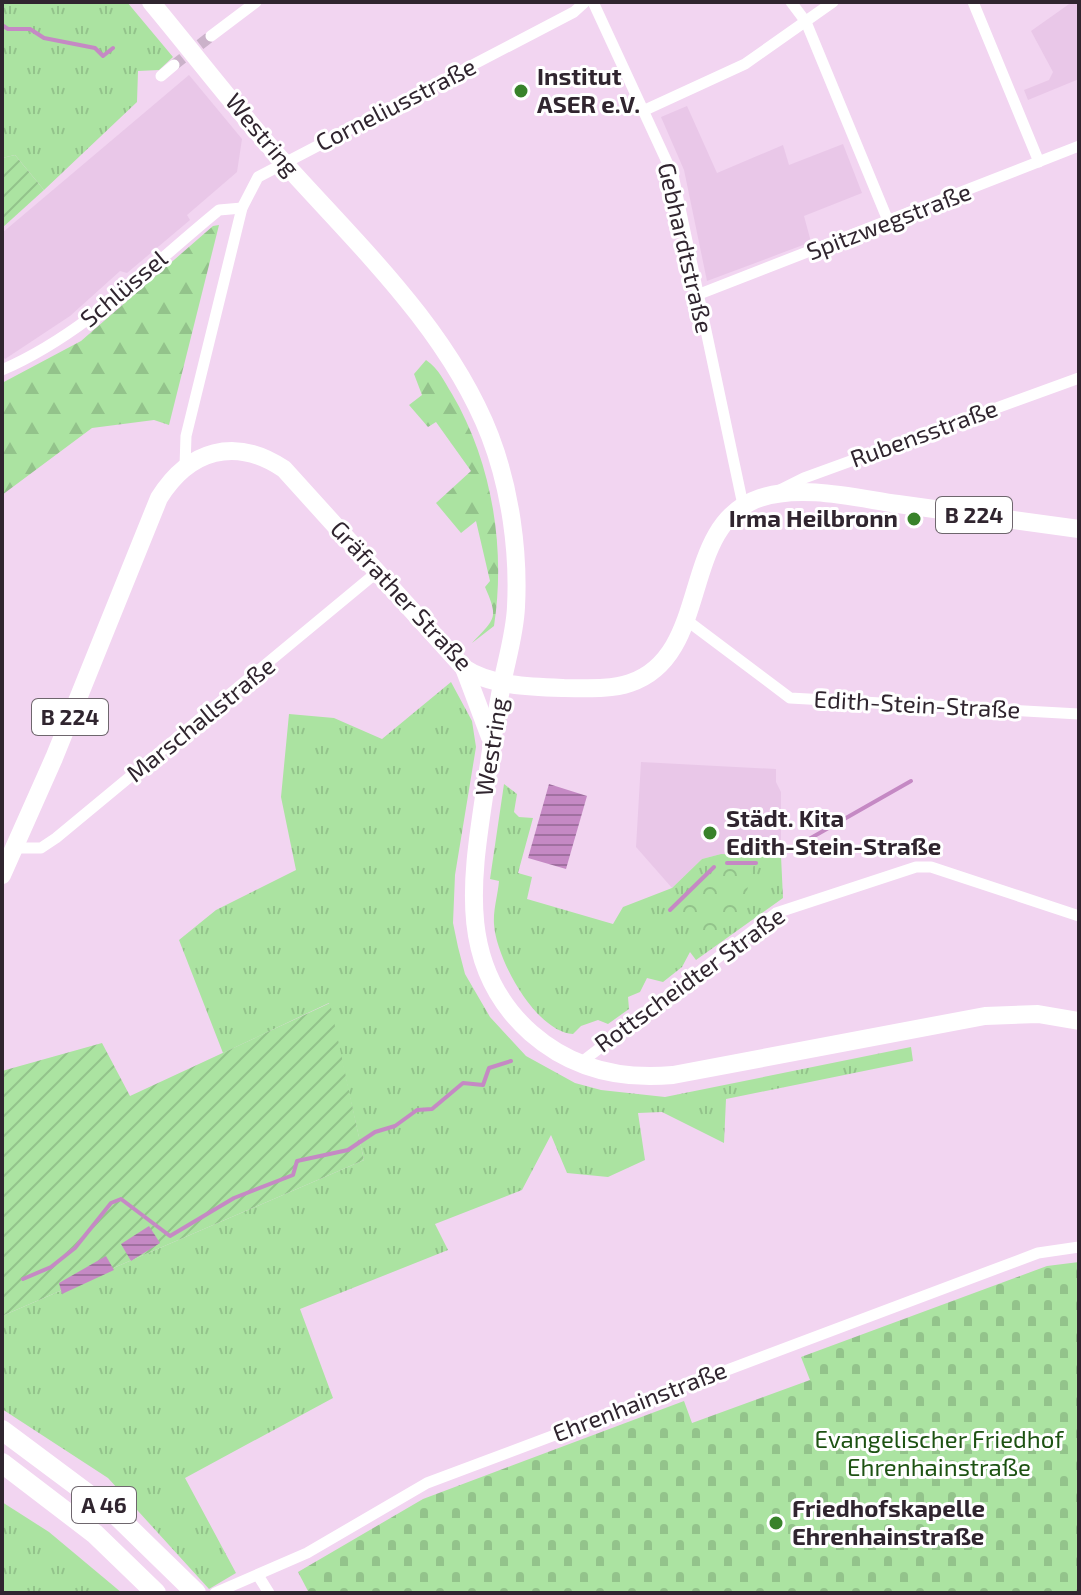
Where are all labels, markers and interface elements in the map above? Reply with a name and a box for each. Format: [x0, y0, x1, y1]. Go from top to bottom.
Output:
street label: Corneliusstraße [310, 51, 480, 157]
place label: Institut ASER e.V. [537, 61, 640, 118]
marker: Institut ASER e.V. [512, 82, 530, 100]
street label: Westring [220, 87, 306, 181]
street label: Gebhardtstraße [653, 160, 720, 336]
street label: Spitzwegstraße [802, 176, 975, 265]
street label: Schlüssel [74, 243, 172, 332]
street label: Rubensstraße [846, 393, 1001, 473]
road number: B 224 [936, 497, 1012, 533]
place label: Irma Heilbronn [729, 503, 898, 532]
marker: Irma Heilbronn [905, 510, 923, 528]
street label: Gräfrather Straße [325, 514, 479, 676]
street label: Marschallstraße [120, 650, 280, 787]
street label: Edith-Stein-Straße [813, 684, 1021, 723]
street label: Westring [468, 695, 513, 798]
road number: B 224 [32, 699, 108, 735]
place label: Städt. Kita Edith-Stein-Straße [726, 803, 941, 860]
marker: Städt. Kita Edith-Stein-Straße [701, 824, 719, 842]
street label: Rottscheidter Straße [588, 900, 790, 1058]
street label: Ehrenhainstraße [548, 1354, 730, 1447]
park label: Evangelischer Friedhof Ehrenhainstraße [814, 1424, 1064, 1481]
road number: A 46 [72, 1487, 136, 1523]
place label: Friedhofskapelle Ehrenhainstraße [792, 1493, 985, 1550]
marker: Friedhofskapelle Ehrenhainstraße [767, 1514, 785, 1532]

